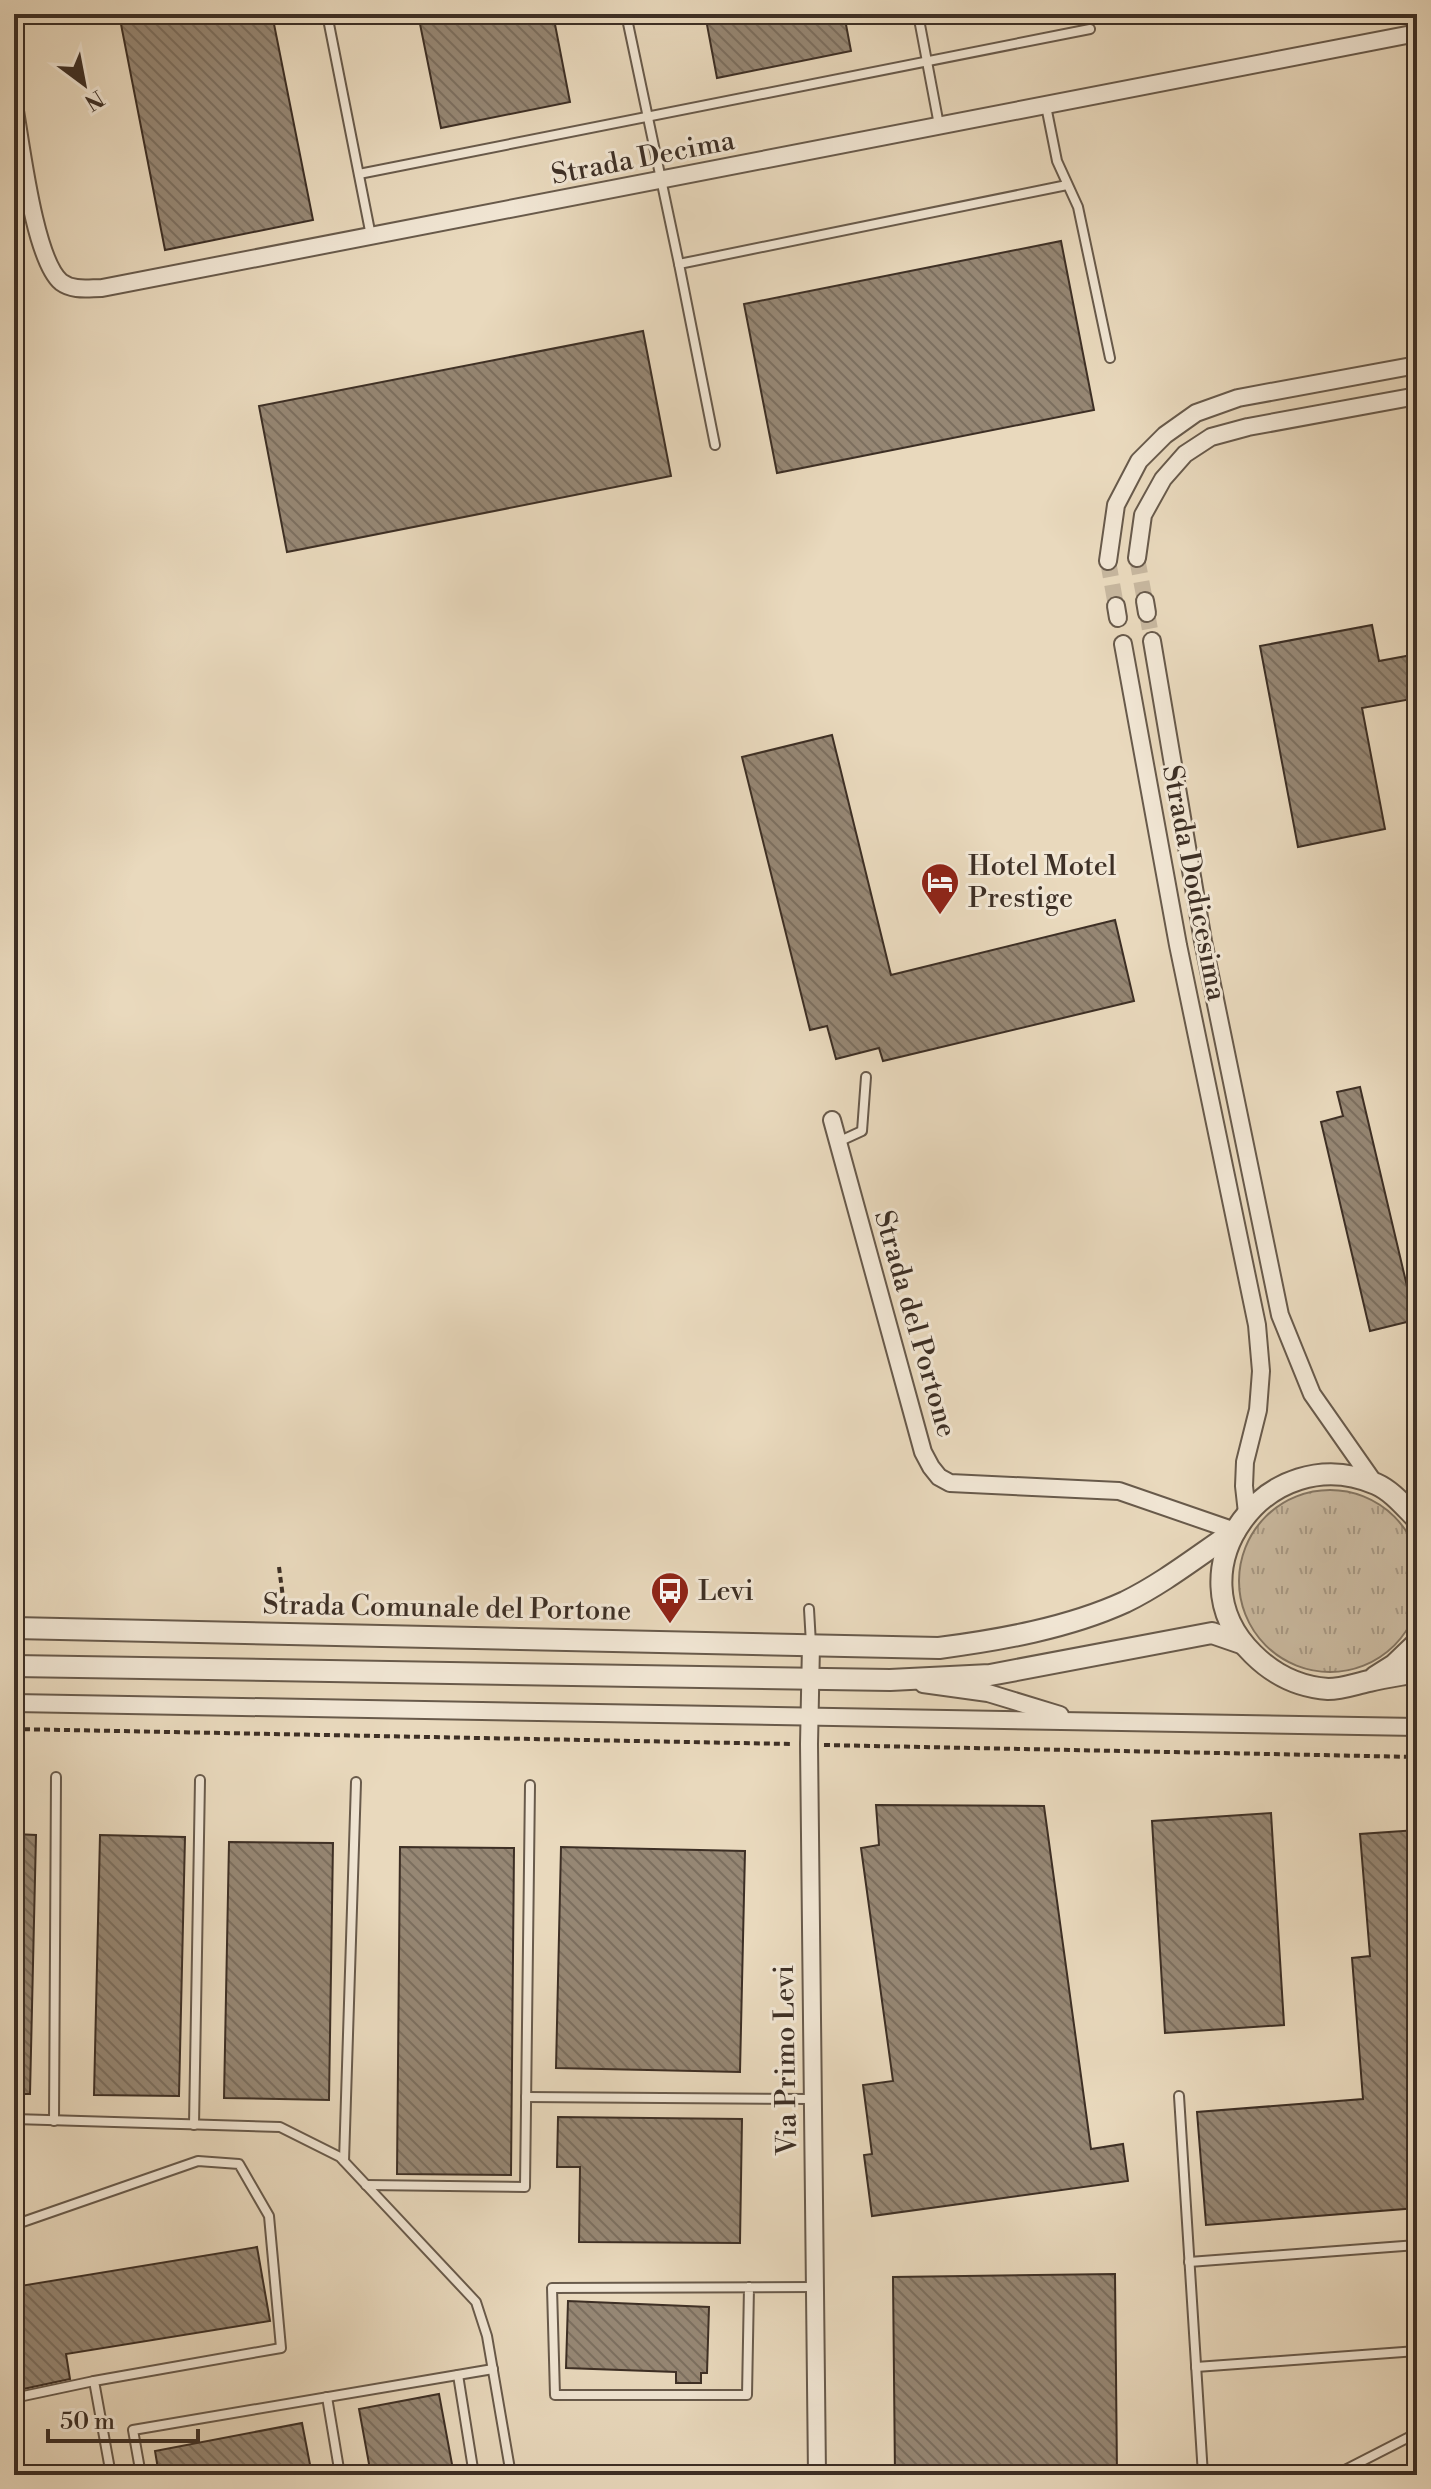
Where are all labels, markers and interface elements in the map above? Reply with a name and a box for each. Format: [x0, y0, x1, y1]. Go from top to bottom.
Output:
north arrow [44, 44, 124, 124]
text: N [79, 84, 108, 116]
street label: Strada Decima [548, 123, 738, 193]
street label: Strada Dodicesima [1154, 762, 1234, 1005]
place label: Hotel Motel Prestige [968, 849, 1116, 916]
hotel icon: Hotel Motel Prestige [919, 861, 961, 916]
street label: Strada del Portone [866, 1207, 964, 1441]
bus stop icon: Levi [649, 1570, 691, 1625]
place label: Levi [698, 1574, 754, 1609]
street label: Strada Comunale del Portone [262, 1587, 632, 1629]
street label: Via Primo Levi [767, 1964, 805, 2157]
scale bar [48, 2393, 198, 2443]
text: 50 m [60, 2407, 115, 2437]

